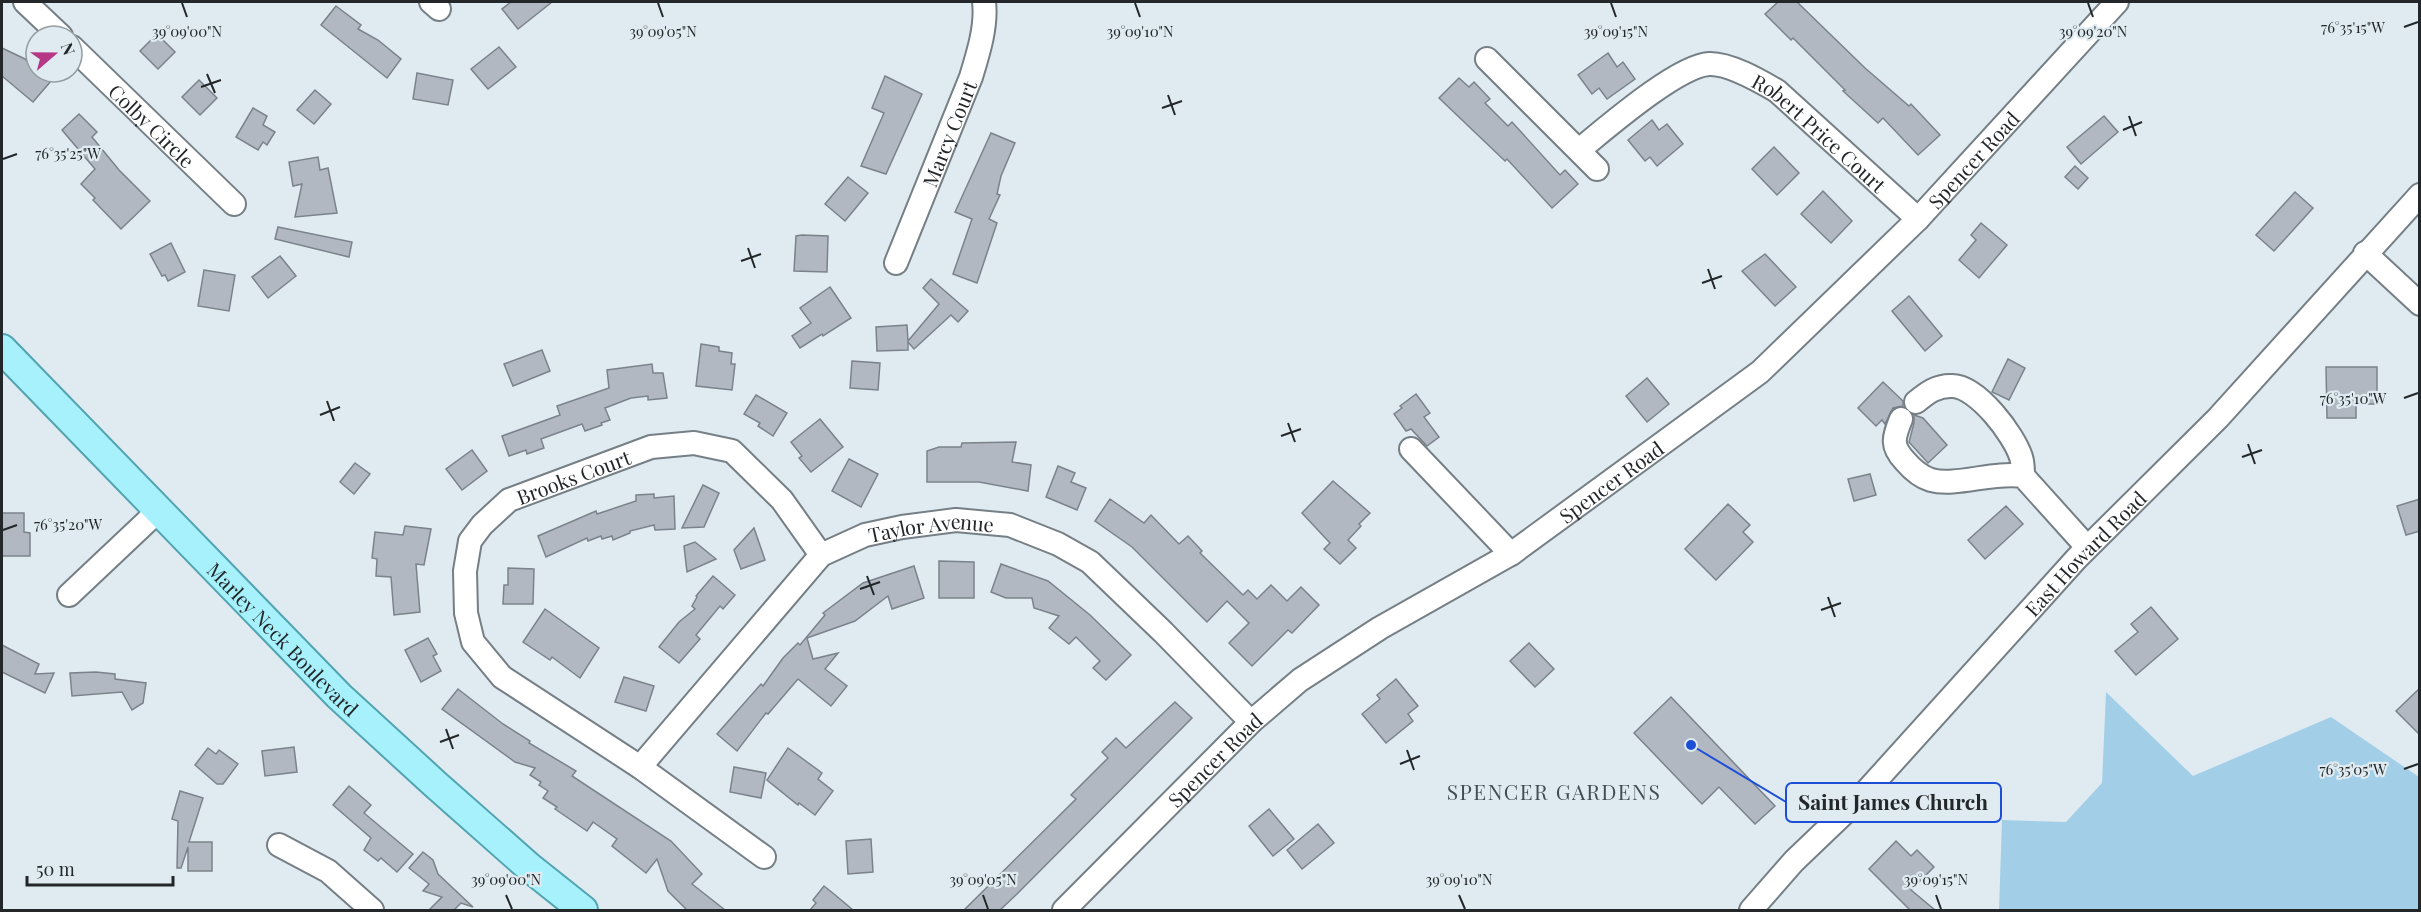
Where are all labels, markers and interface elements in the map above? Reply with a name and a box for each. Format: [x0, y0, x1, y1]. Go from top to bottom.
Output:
text: 76°35'15"W [2321, 17, 2385, 37]
text: 39°09'00"N [152, 21, 223, 41]
text: 39°09'05"N [629, 21, 697, 41]
text: 39°09'10"N [1106, 21, 1174, 41]
text: 39°09'15"N [1584, 21, 1649, 41]
text: 39°09'20"N [2059, 21, 2128, 41]
north arrow [24, 24, 84, 84]
text: N [57, 40, 81, 58]
street label: Robert Price Court [1748, 66, 1893, 198]
street label: Marcy Court [915, 75, 982, 190]
street label: Colby Circle [104, 77, 201, 173]
street label: Spencer Road [1921, 104, 2025, 214]
text: 76°35'25"W [35, 143, 101, 163]
text: 76°35'10"W [2320, 388, 2387, 408]
street label: Spencer Road [1553, 434, 1669, 528]
street label: Brooks Court [512, 442, 635, 510]
street label: East Howard Road [2018, 484, 2151, 621]
street label: Taylor Avenue [866, 506, 995, 547]
text: 76°35'20"W [34, 514, 102, 534]
street label: Marley Neck Boulevard [202, 556, 365, 722]
street label: Spencer Road [1161, 705, 1267, 812]
text: 76°35'05"W [2319, 759, 2387, 779]
district label: SPENCER GARDENS [1447, 777, 1661, 805]
callout: Saint James Church [1786, 783, 2001, 822]
text: Saint James Church [1798, 787, 1988, 815]
scale bar [27, 849, 172, 887]
text: 50 m [36, 857, 75, 881]
text: 39°09'00"N [471, 869, 542, 889]
text: 39°09'05"N [949, 869, 1017, 889]
text: 39°09'10"N [1425, 869, 1493, 889]
text: 39°09'15"N [1904, 869, 1969, 889]

